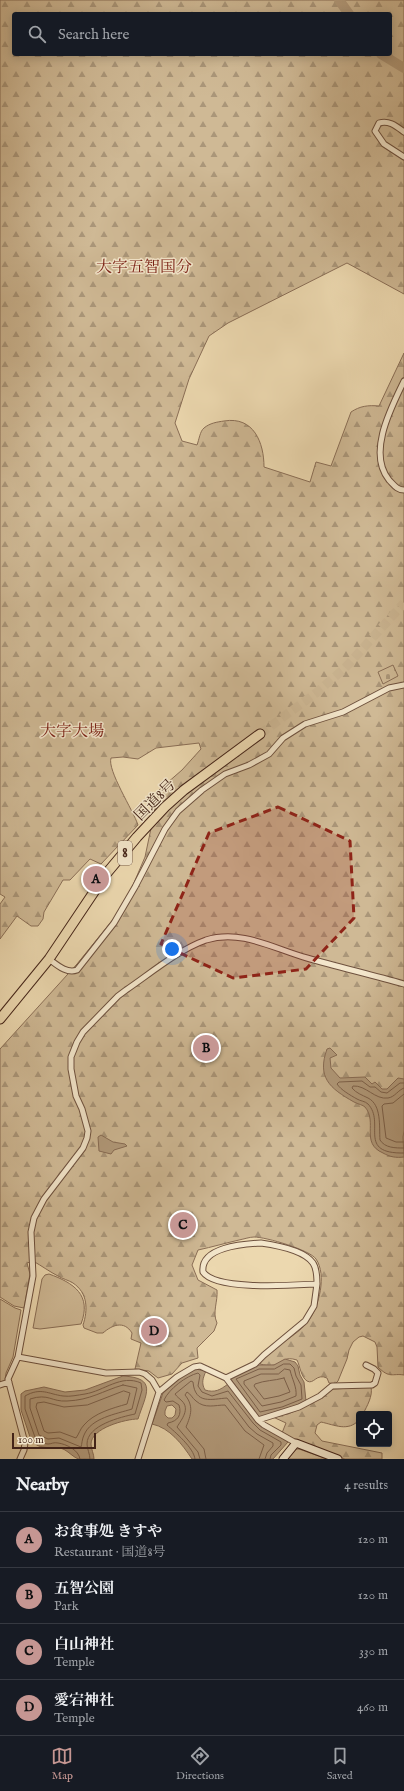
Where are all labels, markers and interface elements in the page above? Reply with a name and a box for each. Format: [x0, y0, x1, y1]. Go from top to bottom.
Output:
search box [12, 12, 392, 56]
icon: search [26, 23, 48, 45]
text: Search here [58, 25, 129, 44]
district label: 大字五智国分 [96, 258, 192, 278]
district label: 大字大場 [40, 722, 104, 742]
street label: 国道8号 [130, 775, 180, 825]
road number: 8 [118, 841, 132, 865]
pin: A [83, 864, 109, 894]
your location [162, 939, 182, 959]
pin: B [193, 1033, 219, 1063]
pin: C [170, 1210, 196, 1240]
pin: D [141, 1316, 167, 1346]
map controls [356, 1411, 392, 1447]
button: locate [356, 1411, 392, 1447]
scale bar [12, 1431, 96, 1450]
text: 100 m [18, 1433, 44, 1447]
text: Nearby [16, 1475, 69, 1496]
text: 4 results [344, 1477, 388, 1494]
text: お食事処 きすや [54, 1522, 162, 1541]
text: A [25, 1531, 33, 1548]
text: 120 m [358, 1531, 388, 1548]
text: Restaurant · 国道8号 [54, 1544, 166, 1561]
text: 五智公園 [54, 1579, 114, 1598]
text: B [25, 1587, 33, 1604]
text: 120 m [358, 1587, 388, 1604]
text: Park [54, 1598, 79, 1615]
text: 白山神社 [54, 1635, 114, 1654]
text: C [24, 1643, 34, 1660]
text: 330 m [359, 1643, 388, 1660]
text: Temple [54, 1654, 95, 1671]
text: 愛宕神社 [54, 1691, 114, 1710]
text: D [24, 1699, 34, 1716]
text: 460 m [357, 1699, 388, 1716]
text: Temple [54, 1710, 95, 1727]
tab: Map [51, 1745, 73, 1783]
tab: Directions [176, 1745, 224, 1783]
tab: Saved [327, 1745, 353, 1783]

